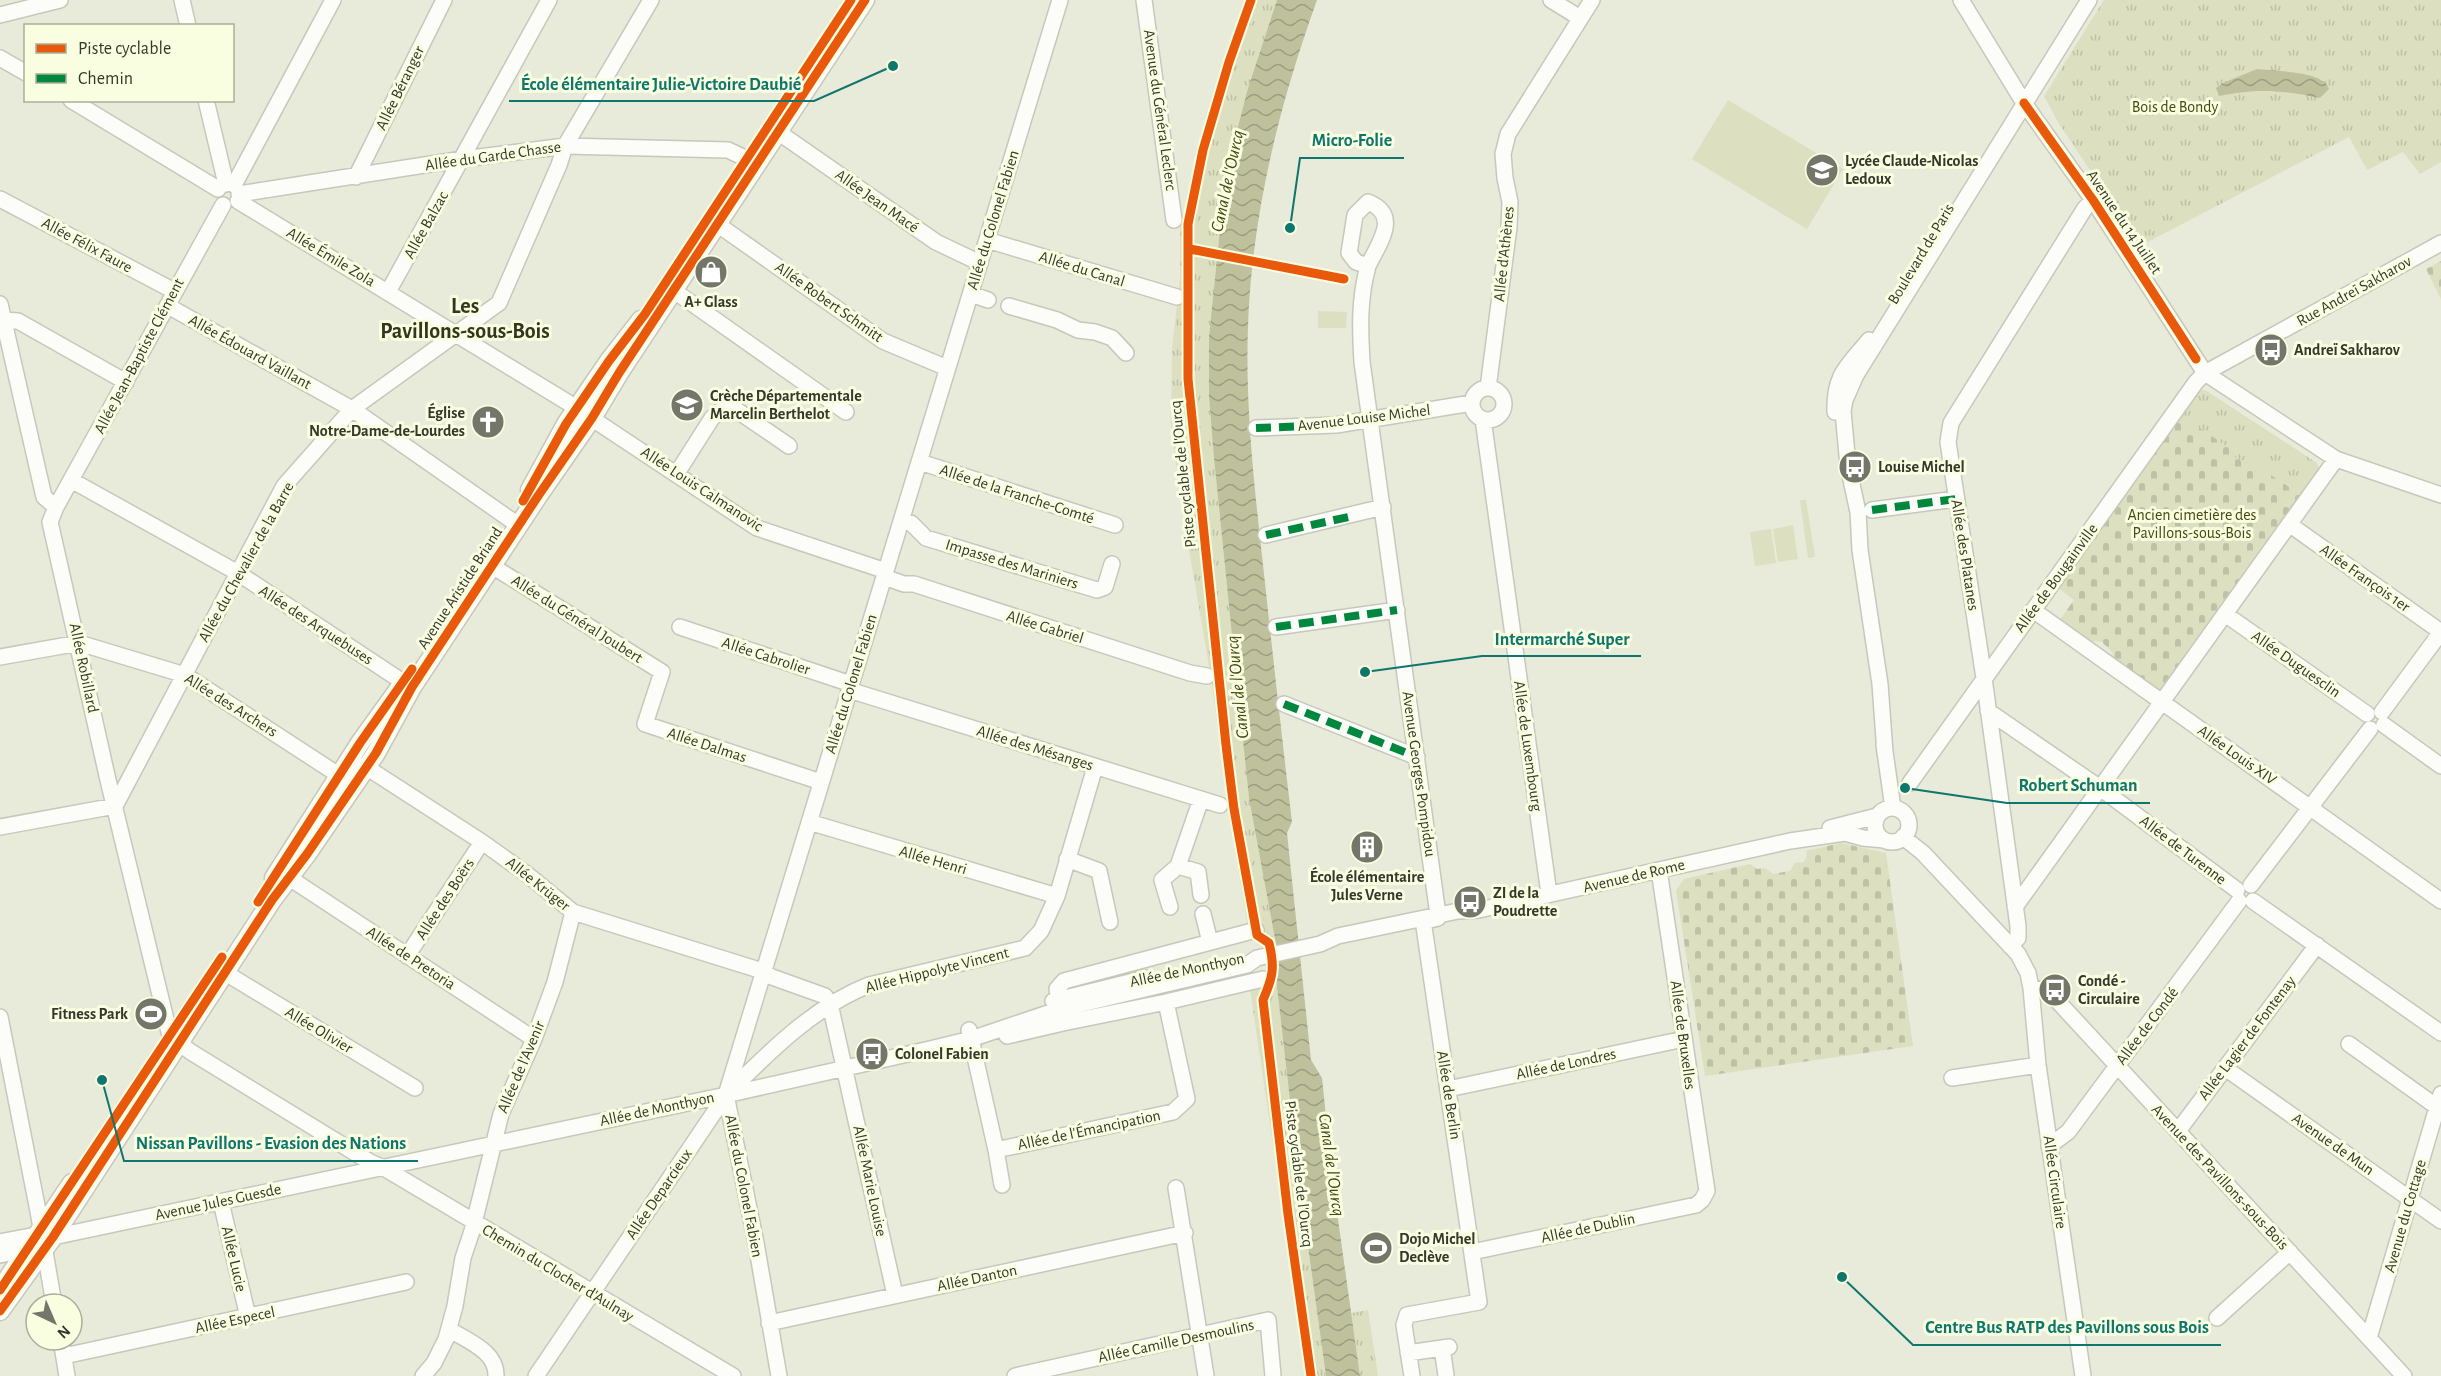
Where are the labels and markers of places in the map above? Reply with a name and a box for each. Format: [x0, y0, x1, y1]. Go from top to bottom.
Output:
callout: École élémentaire Julie-Victoire Daubié [509, 65, 814, 101]
callout: Micro-Folie [1300, 122, 1404, 158]
school or university icon: Lycée Claude-Nicolas Ledoux [1804, 152, 1840, 188]
place label: Lycée Claude-Nicolas Ledoux [1845, 153, 1979, 187]
shop icon: A+ Glass [693, 254, 729, 290]
place label: A+ Glass [684, 294, 738, 310]
bus stop icon: Andreï Sakharov [2253, 332, 2289, 368]
place label: Andreï Sakharov [2294, 342, 2401, 358]
school or university icon: Crèche Départementale Marcelin Berthelot [669, 387, 705, 423]
place label: Crèche Départementale Marcelin Berthelot [710, 388, 862, 422]
place label: Église Notre-Dame-de-Lourdes [309, 402, 465, 439]
church icon: Église Notre-Dame-de-Lourdes [470, 404, 506, 440]
bus stop icon: Louise Michel [1837, 449, 1873, 485]
place label: Louise Michel [1878, 459, 1965, 475]
callout: Intermarché Super [1482, 620, 1641, 656]
callout: Robert Schuman [2007, 767, 2150, 803]
building icon: École élémentaire Jules Verne [1349, 829, 1385, 865]
place label: École élémentaire Jules Verne [1310, 866, 1425, 903]
bus stop icon: ZI de la Poudrette [1452, 884, 1488, 920]
place label: ZI de la Poudrette [1493, 885, 1558, 919]
bus stop icon: Condé - Circulaire [2037, 972, 2073, 1008]
place label: Condé - Circulaire [2078, 973, 2140, 1007]
sports icon: Fitness Park [133, 996, 169, 1032]
place label: Fitness Park [51, 1006, 128, 1022]
bus stop icon: Colonel Fabien [854, 1036, 890, 1072]
place label: Colonel Fabien [895, 1046, 989, 1062]
callout: Nissan Pavillons - Evasion des Nations [124, 1125, 418, 1161]
sports icon: Dojo Michel Declève [1358, 1230, 1394, 1266]
place label: Dojo Michel Declève [1399, 1231, 1475, 1265]
callout: Centre Bus RATP des Pavillons sous Bois [1913, 1309, 2221, 1345]

